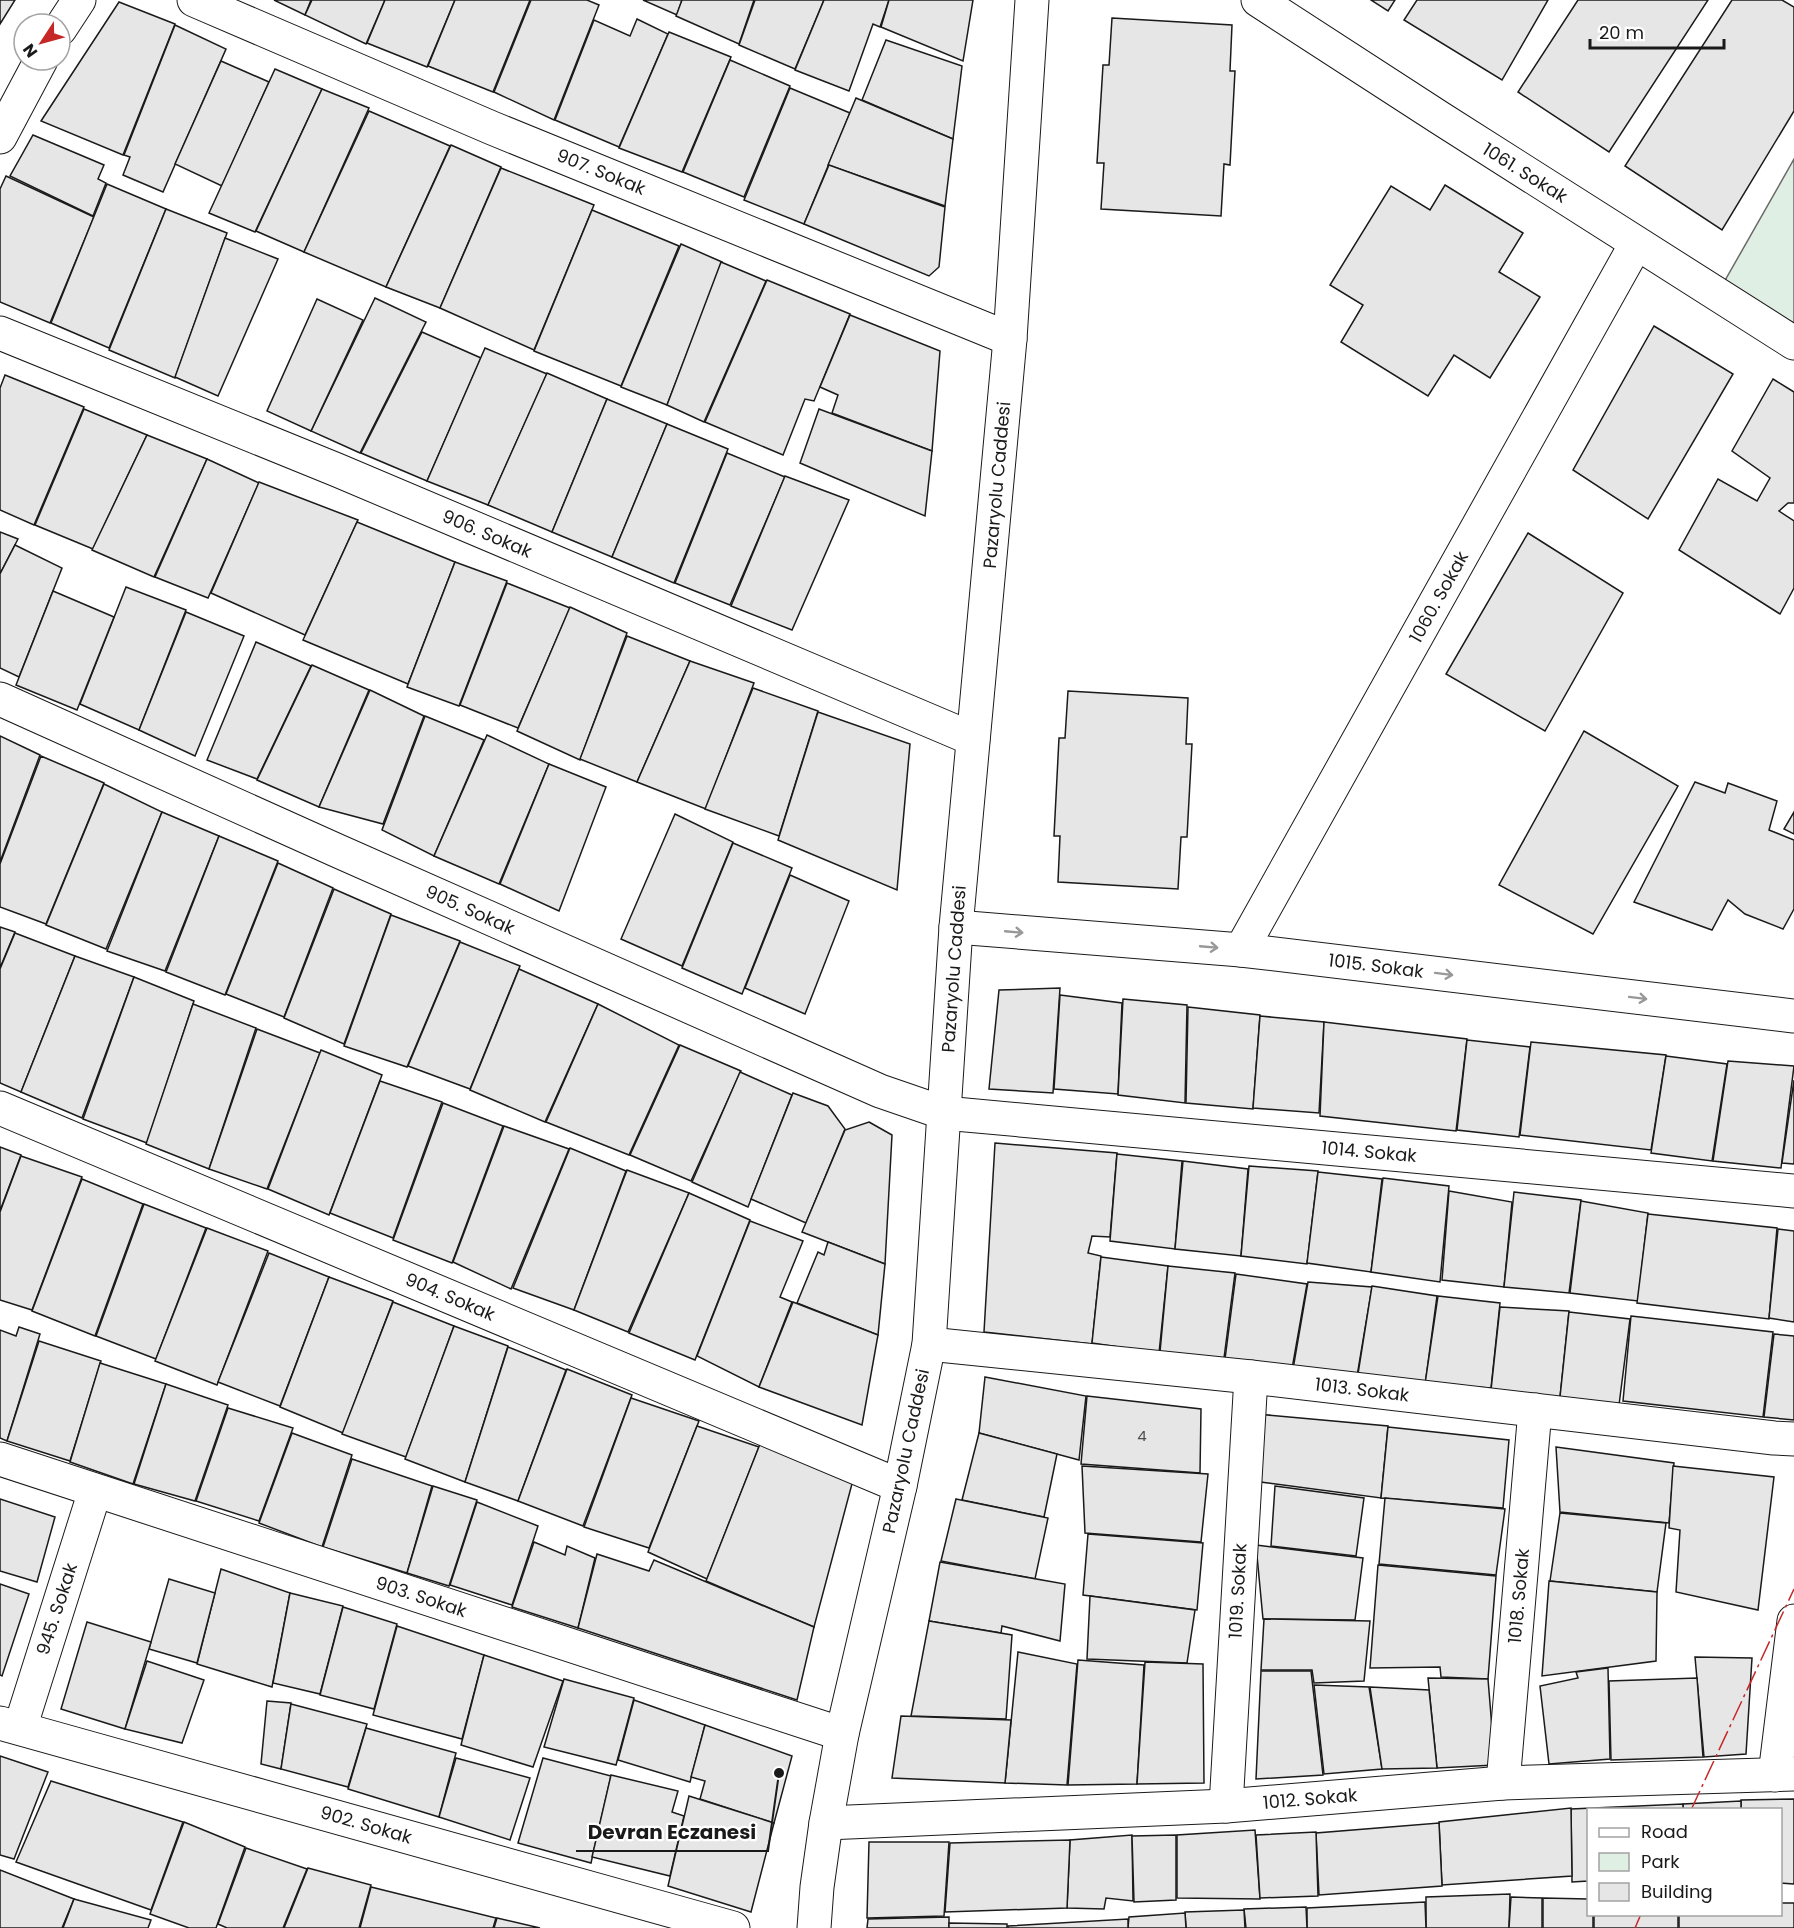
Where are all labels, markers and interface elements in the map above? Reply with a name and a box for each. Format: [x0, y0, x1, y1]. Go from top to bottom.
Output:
north arrow [12, 12, 72, 72]
scale bar [1590, 12, 1724, 50]
text: 20 m [1599, 20, 1644, 45]
text: N [17, 39, 43, 62]
street label: 1061. Sokak [1478, 137, 1573, 209]
street label: 907. Sokak [553, 142, 650, 201]
street label: Pazaryolu Caddesi [977, 400, 1016, 569]
street label: 906. Sokak [438, 503, 537, 564]
street label: 1060. Sokak [1403, 546, 1474, 647]
street label: 905. Sokak [422, 879, 519, 941]
street label: Pazaryolu Caddesi [935, 885, 972, 1053]
one-way arrow [1004, 927, 1024, 938]
one-way arrow [1198, 942, 1218, 953]
street label: 1015. Sokak [1327, 947, 1426, 984]
one-way arrow [1434, 969, 1454, 980]
one-way arrow [1627, 992, 1647, 1003]
street label: 1014. Sokak [1320, 1135, 1418, 1168]
street label: 904. Sokak [401, 1266, 500, 1327]
street label: Pazaryolu Caddesi [876, 1366, 935, 1535]
street label: 1013. Sokak [1313, 1371, 1411, 1408]
house number: 4 [1137, 1425, 1147, 1446]
street label: 1019. Sokak [1223, 1542, 1253, 1639]
street label: 1018. Sokak [1502, 1547, 1535, 1645]
street label: 945. Sokak [30, 1559, 83, 1658]
street label: 903. Sokak [372, 1570, 471, 1623]
street label: 1012. Sokak [1262, 1782, 1359, 1815]
street label: 902. Sokak [317, 1799, 416, 1850]
legend [1587, 1808, 1782, 1916]
callout: Devran Eczanesi [576, 1813, 768, 1851]
text: Devran Eczanesi [588, 1818, 756, 1846]
text: Road [1641, 1819, 1688, 1844]
text: Park [1641, 1849, 1680, 1874]
text: Building [1641, 1879, 1713, 1904]

